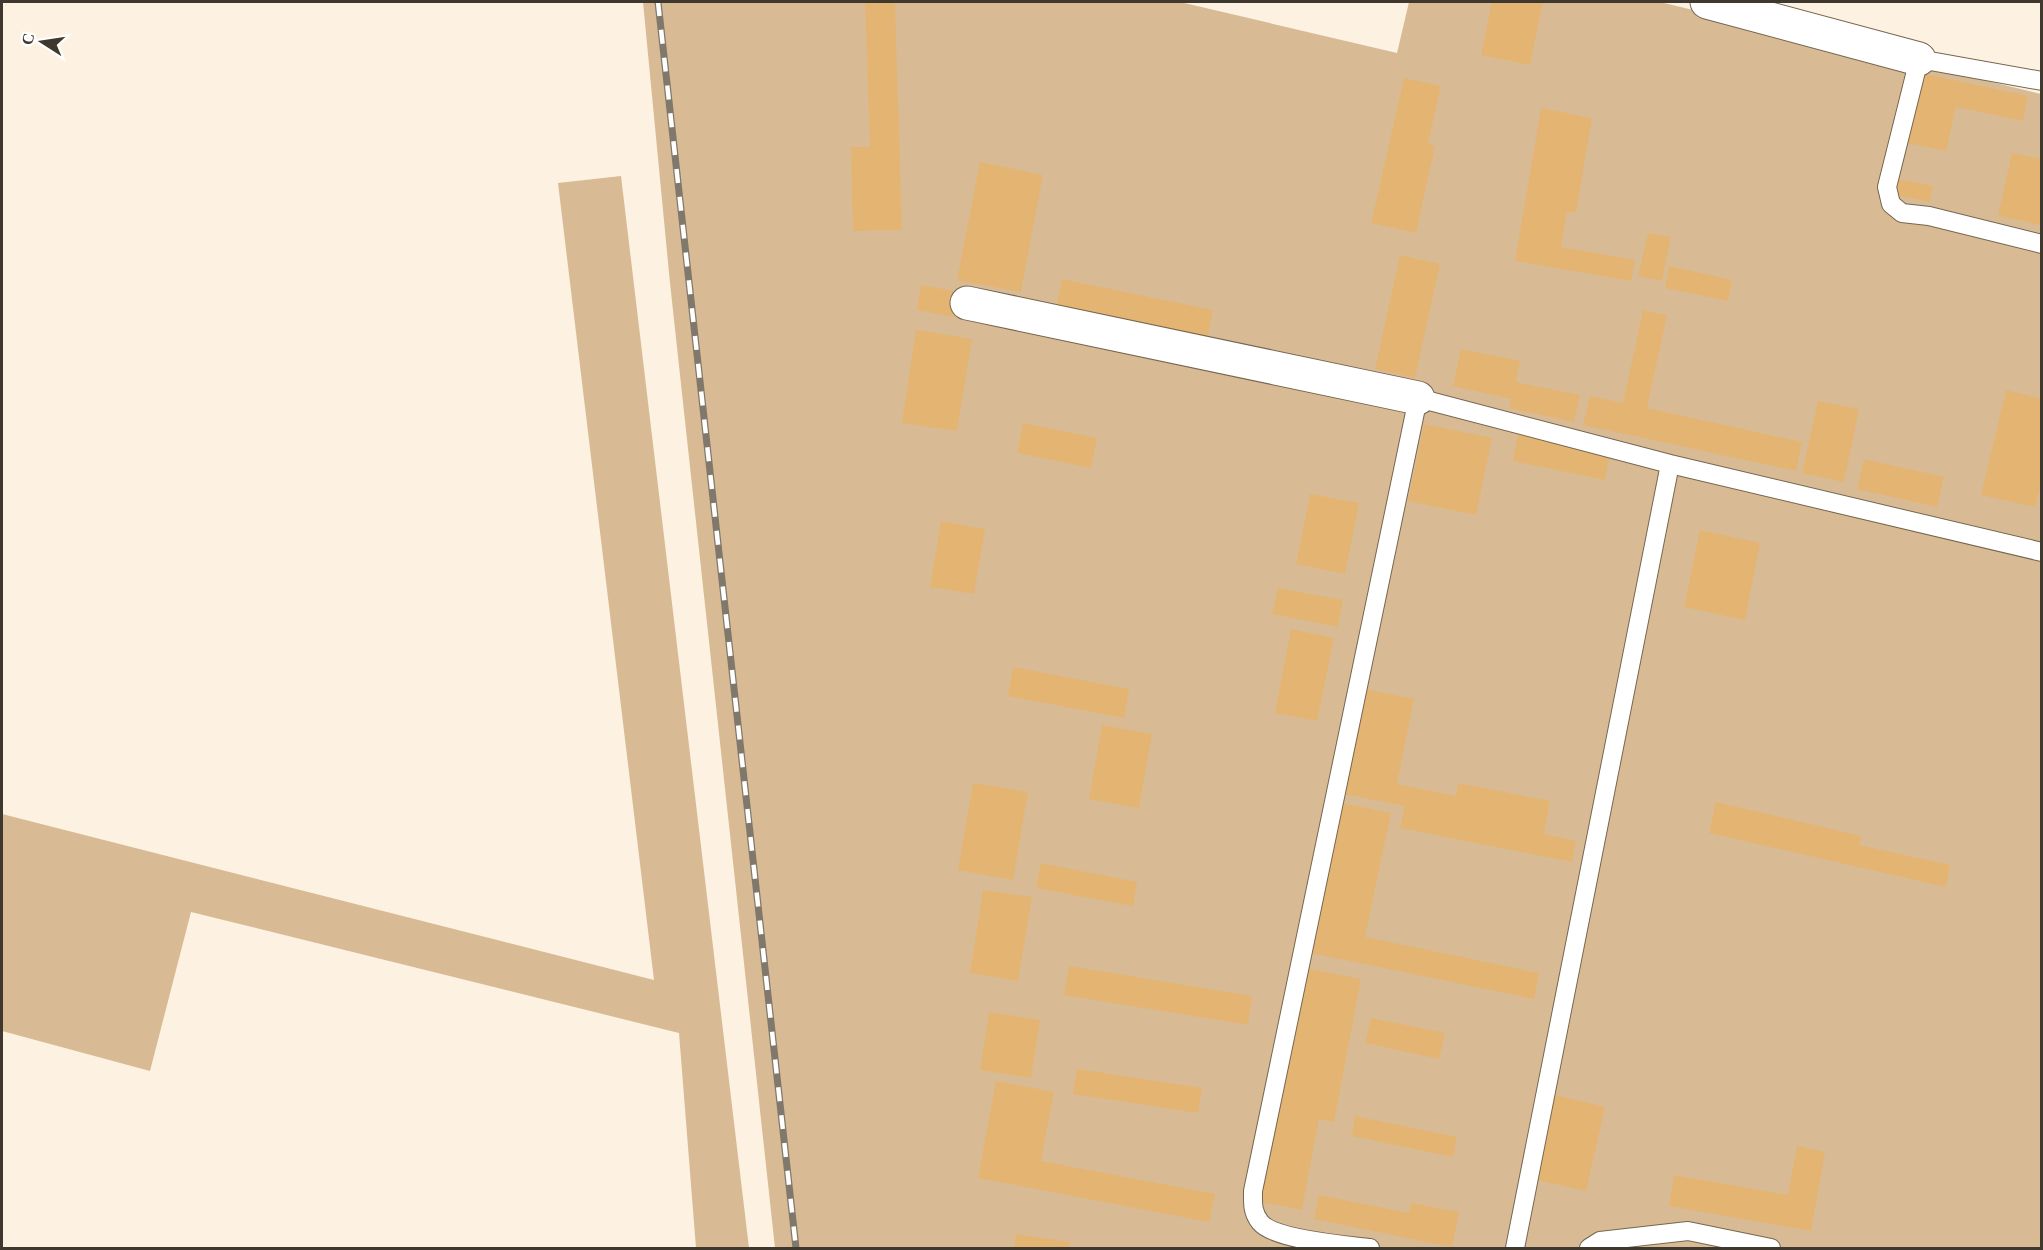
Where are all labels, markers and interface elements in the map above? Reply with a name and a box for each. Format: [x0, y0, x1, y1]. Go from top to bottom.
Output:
north arrow [12, 12, 72, 72]
text: С [16, 31, 38, 47]

